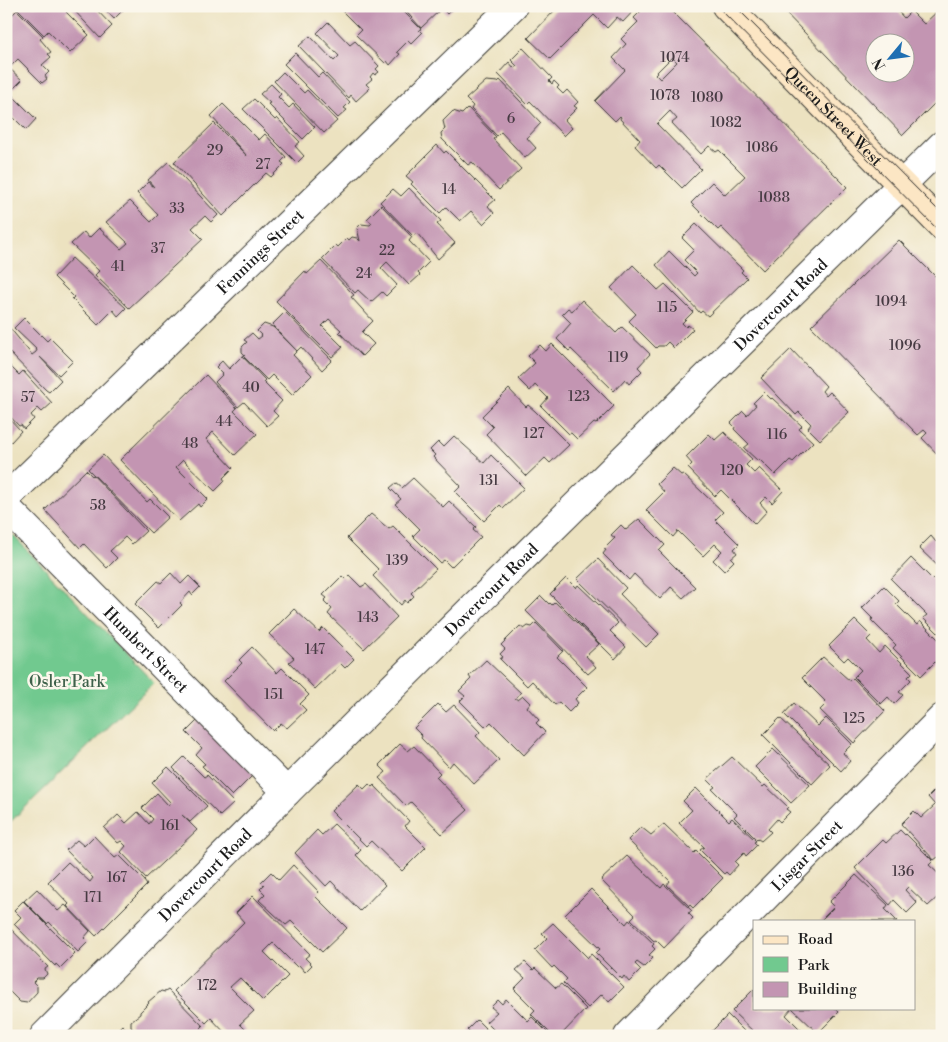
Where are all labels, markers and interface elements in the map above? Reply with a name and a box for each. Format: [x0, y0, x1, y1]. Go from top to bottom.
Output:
north arrow [866, 32, 916, 82]
house number: 1074 [660, 49, 690, 67]
text: N [869, 55, 890, 73]
street label: Queen Street West [780, 63, 887, 171]
house number: 1078 [650, 87, 680, 105]
house number: 1080 [691, 89, 723, 107]
house number: 6 [507, 110, 516, 128]
house number: 1082 [710, 114, 742, 132]
house number: 1086 [746, 139, 778, 157]
house number: 29 [207, 142, 223, 160]
house number: 27 [256, 156, 270, 174]
house number: 14 [442, 181, 456, 199]
house number: 1088 [758, 189, 790, 207]
house number: 33 [169, 200, 185, 218]
street label: Fennings Street [213, 205, 309, 299]
house number: 37 [151, 240, 165, 258]
house number: 22 [379, 242, 395, 260]
street label: Dovercourt Road [730, 255, 832, 355]
house number: 41 [111, 258, 125, 276]
house number: 24 [356, 265, 372, 283]
house number: 1094 [875, 293, 907, 311]
house number: 115 [657, 299, 677, 317]
house number: 1096 [889, 337, 921, 355]
house number: 119 [608, 349, 628, 367]
house number: 40 [242, 379, 260, 397]
house number: 123 [568, 388, 590, 406]
house number: 57 [21, 389, 35, 407]
house number: 44 [216, 413, 232, 431]
house number: 127 [523, 425, 545, 443]
house number: 116 [767, 426, 788, 444]
house number: 48 [182, 435, 198, 453]
house number: 120 [720, 462, 744, 480]
house number: 131 [479, 472, 499, 490]
house number: 58 [90, 497, 106, 515]
street label: Dovercourt Road [441, 540, 543, 641]
house number: 139 [386, 552, 408, 570]
street label: Humbert Street [99, 603, 193, 698]
house number: 143 [357, 609, 379, 627]
house number: 147 [305, 641, 325, 659]
park label: Osler Park [29, 672, 107, 692]
house number: 151 [264, 686, 284, 704]
house number: 125 [843, 710, 865, 728]
street label: Lisgar Street [767, 816, 847, 896]
house number: 161 [160, 817, 180, 835]
street label: Dovercourt Road [155, 824, 256, 926]
house number: 136 [892, 863, 915, 881]
house number: 167 [107, 869, 127, 887]
house number: 171 [84, 889, 102, 907]
legend [753, 920, 916, 1010]
text: Road [798, 930, 833, 949]
text: Park [798, 956, 830, 975]
house number: 172 [197, 977, 217, 995]
text: Building [797, 980, 857, 999]

